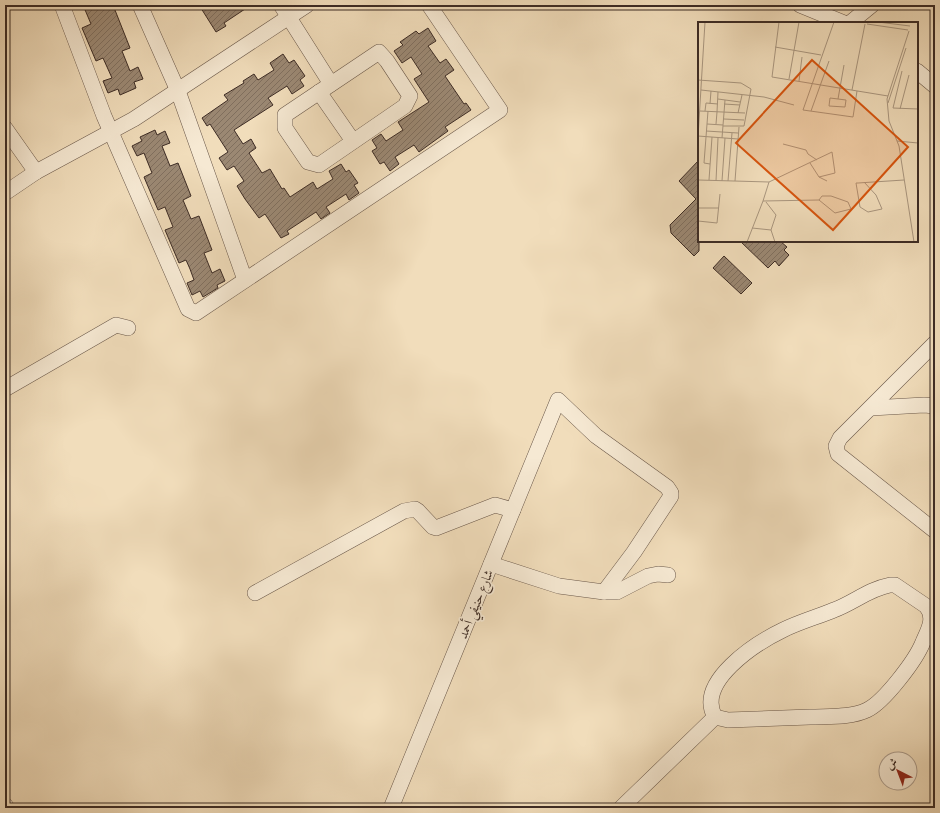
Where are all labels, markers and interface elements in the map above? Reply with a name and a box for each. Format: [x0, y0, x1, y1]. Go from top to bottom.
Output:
inset map [698, 22, 918, 242]
street label: شارع حنيفي أحمد [454, 567, 502, 643]
north arrow [878, 751, 918, 791]
text: ش [883, 755, 901, 773]

